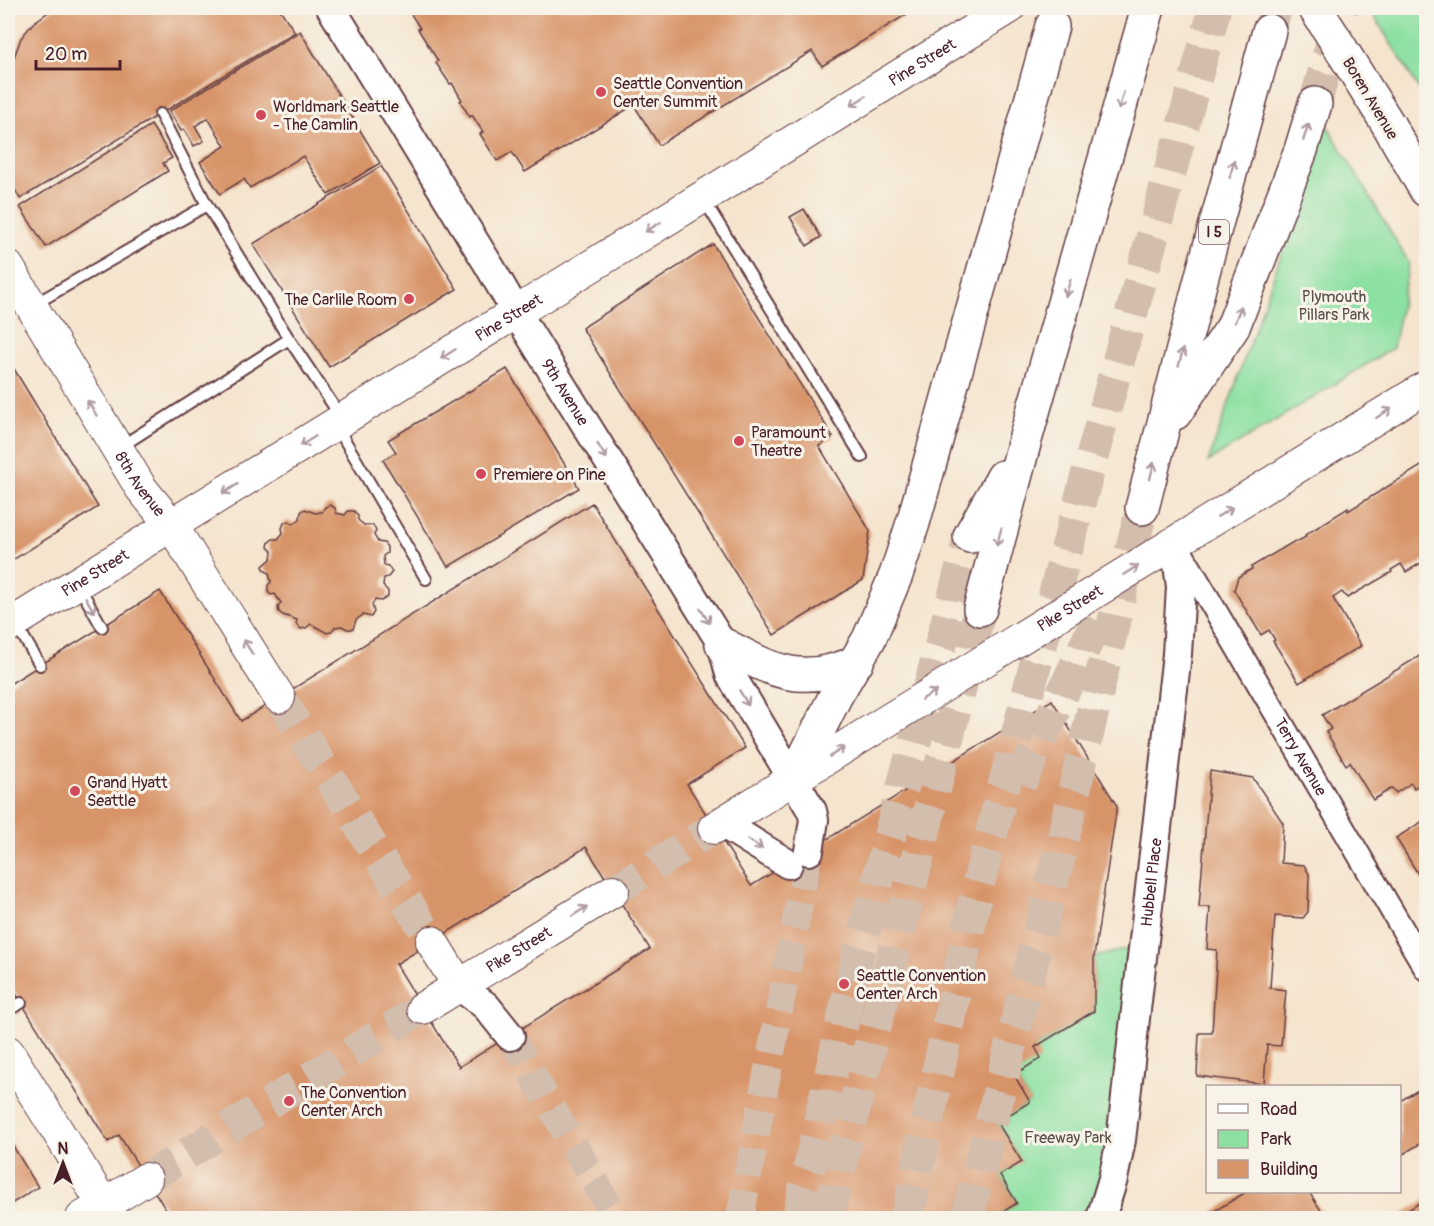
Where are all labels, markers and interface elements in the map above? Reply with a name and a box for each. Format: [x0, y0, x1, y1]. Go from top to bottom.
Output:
scale bar [36, 33, 120, 71]
street label: Pine Street [885, 34, 960, 91]
text: 20 m [45, 43, 87, 66]
street label: Boren Avenue [1338, 54, 1403, 143]
place label: Seattle Convention Center Summit [613, 74, 743, 112]
marker: Seattle Convention Center Summit [594, 85, 608, 99]
one-way arrow [1115, 91, 1126, 110]
one-way arrow [850, 95, 867, 107]
place label: Worldmark Seattle - The Camlin [273, 97, 399, 135]
marker: Worldmark Seattle - The Camlin [254, 108, 268, 122]
one-way arrow [1302, 123, 1313, 142]
one-way arrow [1226, 160, 1238, 179]
road number: I 5 [1199, 220, 1229, 244]
one-way arrow [645, 222, 662, 234]
one-way arrow [1062, 279, 1073, 298]
park label: Plymouth Pillars Park [1298, 287, 1370, 325]
street label: Pine Street [472, 289, 547, 346]
place label: The Carlile Room [284, 290, 397, 310]
marker: The Carlile Room [402, 292, 416, 306]
one-way arrow [1233, 305, 1244, 324]
one-way arrow [1176, 348, 1187, 367]
one-way arrow [440, 349, 457, 361]
street label: 9th Avenue [537, 355, 593, 430]
one-way arrow [86, 400, 98, 417]
one-way arrow [1375, 406, 1392, 418]
place label: Paramount Theatre [751, 423, 827, 461]
marker: Paramount Theatre [732, 434, 746, 448]
one-way arrow [299, 435, 316, 448]
one-way arrow [597, 442, 609, 459]
street label: 8th Avenue [110, 448, 169, 521]
one-way arrow [1146, 462, 1158, 481]
place label: Premiere on Pine [493, 465, 606, 485]
marker: Premiere on Pine [474, 467, 488, 481]
one-way arrow [222, 484, 239, 496]
one-way arrow [1216, 505, 1233, 517]
one-way arrow [993, 527, 1005, 546]
street label: Pine Street [58, 545, 133, 602]
one-way arrow [1122, 564, 1139, 576]
street label: Pike Street [1034, 581, 1107, 637]
one-way arrow [84, 596, 96, 613]
one-way arrow [699, 608, 712, 625]
one-way arrow [241, 639, 253, 656]
one-way arrow [920, 688, 937, 700]
one-way arrow [738, 689, 751, 706]
street label: Terry Avenue [1270, 715, 1331, 800]
one-way arrow [828, 746, 845, 758]
place label: Grand Hyatt Seattle [87, 773, 168, 811]
marker: Grand Hyatt Seattle [68, 784, 82, 798]
street label: Hubbell Place [1137, 837, 1167, 928]
one-way arrow [746, 838, 763, 850]
one-way arrow [571, 905, 588, 917]
street label: Pike Street [482, 922, 556, 978]
place label: Seattle Convention Center Arch [856, 966, 986, 1004]
marker: Seattle Convention Center Arch [837, 977, 851, 991]
place label: The Convention Center Arch [301, 1083, 407, 1121]
legend [1206, 1085, 1401, 1193]
marker: The Convention Center Arch [282, 1094, 296, 1108]
text: Road [1260, 1098, 1297, 1121]
park label: Freeway Park [1024, 1128, 1112, 1148]
text: Park [1260, 1128, 1292, 1151]
north arrow [33, 1133, 93, 1193]
text: N [58, 1139, 69, 1159]
text: Building [1260, 1158, 1318, 1181]

